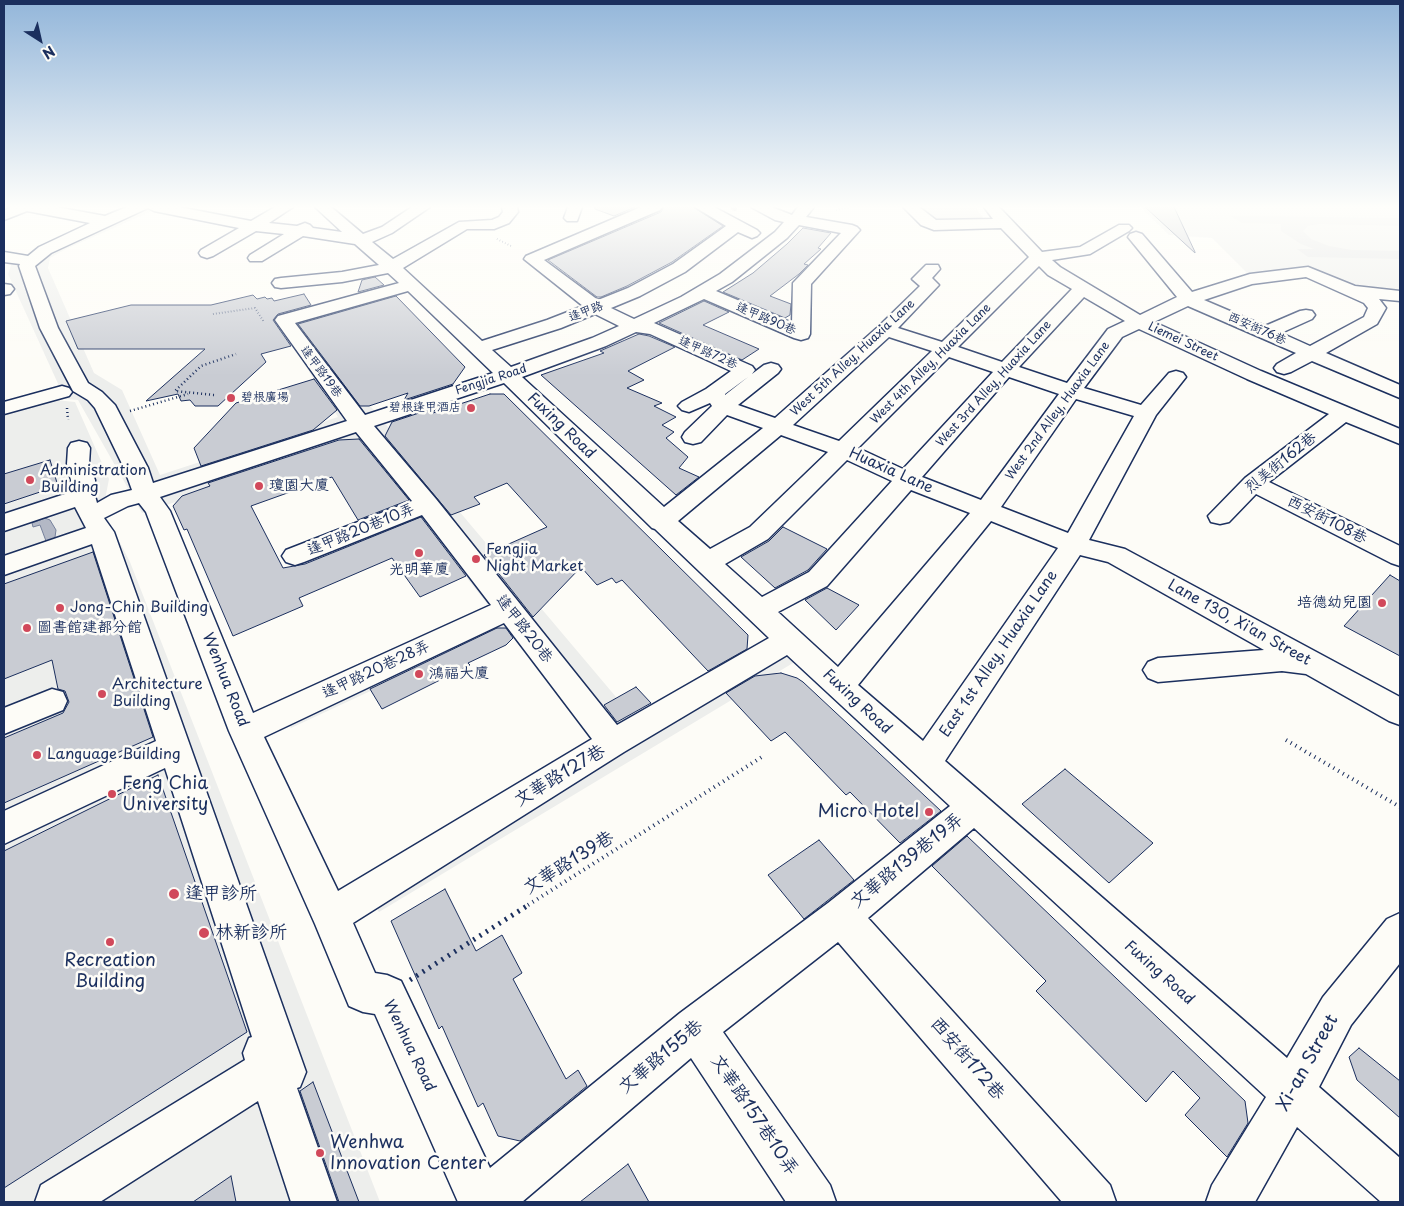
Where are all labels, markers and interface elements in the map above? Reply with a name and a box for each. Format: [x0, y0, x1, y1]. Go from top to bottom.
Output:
north arrow [15, 15, 65, 65]
text: N [38, 41, 59, 64]
street label: West 5th Alley, Huaxia Lane [788, 297, 918, 419]
street label: 逢甲路 [567, 299, 605, 325]
street label: 逢甲路90巷 [734, 300, 798, 338]
street label: West 4th Alley, Huaxia Lane [868, 301, 994, 427]
street label: 西安街76巷 [1226, 310, 1288, 348]
street label: West 3rd Alley, Huaxia Lane [933, 318, 1055, 450]
street label: Liemei Street [1146, 320, 1220, 364]
street label: 逢甲路72巷 [676, 334, 740, 372]
street label: West 2nd Alley, Huaxia Lane [1003, 339, 1113, 483]
street label: 逢甲路19巷 [297, 344, 345, 400]
street label: Fengjia Road [453, 362, 529, 398]
street label: Fuxing Road [523, 389, 599, 463]
place label: 碧根廣場 [241, 391, 289, 405]
marker: 碧根廣場 [225, 392, 237, 404]
place label: 碧根逢甲酒店 [389, 401, 461, 415]
marker: 碧根逢甲酒店 [465, 402, 477, 414]
street label: 烈美街162巷 [1242, 429, 1320, 497]
street label: Huaxia Lane [846, 444, 936, 498]
place label: Administration Building [40, 462, 147, 497]
marker: Administration Building [24, 474, 36, 486]
place label: 瓊園大廈 [269, 477, 329, 495]
marker: 瓊園大廈 [253, 480, 265, 492]
street label: 西安街108巷 [1284, 492, 1370, 548]
street label: 逢甲路20巷10弄 [305, 500, 417, 560]
place label: Fengjia Night Market [486, 541, 583, 576]
marker: 光明華廈 [413, 547, 425, 559]
marker: Fengjia Night Market [470, 553, 482, 565]
place label: 光明華廈 [389, 561, 449, 579]
street label: East 1st Alley, Huaxia Lane [936, 567, 1062, 741]
street label: Lane 130, Xi'an Street [1164, 576, 1314, 670]
street label: 逢甲路20巷 [492, 591, 556, 667]
place label: 培德幼兒園 [1297, 594, 1372, 612]
marker: 培德幼兒園 [1376, 597, 1388, 609]
place label: Jong-Chin Building [70, 599, 208, 617]
marker: Jong-Chin Building [54, 602, 66, 614]
place label: 圖書館建都分館 [37, 619, 142, 637]
marker: 圖書館建都分館 [21, 622, 33, 634]
street label: Wenhua Road [198, 630, 252, 730]
street label: 逢甲路20巷28弄 [319, 637, 433, 703]
place label: 鴻福大廈 [429, 665, 489, 683]
street label: Fuxing Road [819, 666, 895, 738]
marker: 鴻福大廈 [413, 668, 425, 680]
place label: Architecture Building [112, 676, 203, 711]
marker: Architecture Building [96, 688, 108, 700]
street label: 文華路127巷 [511, 740, 609, 812]
place label: Language Building [47, 746, 181, 764]
marker: Language Building [31, 749, 43, 761]
place label: Feng Chia University [122, 773, 208, 816]
marker: Feng Chia University [106, 788, 118, 800]
place label: Micro Hotel [818, 801, 919, 823]
marker: Micro Hotel [923, 806, 935, 818]
street label: 文華路139巷19弄 [846, 809, 968, 913]
street label: 文華路139巷 [520, 827, 618, 899]
place label: 逢甲診所 [185, 883, 257, 905]
marker: 逢甲診所 [167, 887, 181, 901]
place label: 林新診所 [215, 922, 287, 944]
marker: 林新診所 [197, 926, 211, 940]
marker: Recreation Building [104, 936, 116, 948]
street label: Fuxing Road [1121, 937, 1197, 1009]
place label: Recreation Building [64, 950, 156, 992]
street label: Wenhua Road [379, 997, 439, 1095]
street label: Xi-an Street [1273, 1011, 1343, 1115]
street label: 西安街172巷 [925, 1013, 1009, 1105]
street label: 文華路155巷 [615, 1016, 707, 1098]
street label: 文華路157巷10弄 [706, 1051, 802, 1179]
place label: Wenhwa Innovation Center [330, 1132, 486, 1174]
marker: Wenhwa Innovation Center [314, 1147, 326, 1159]

